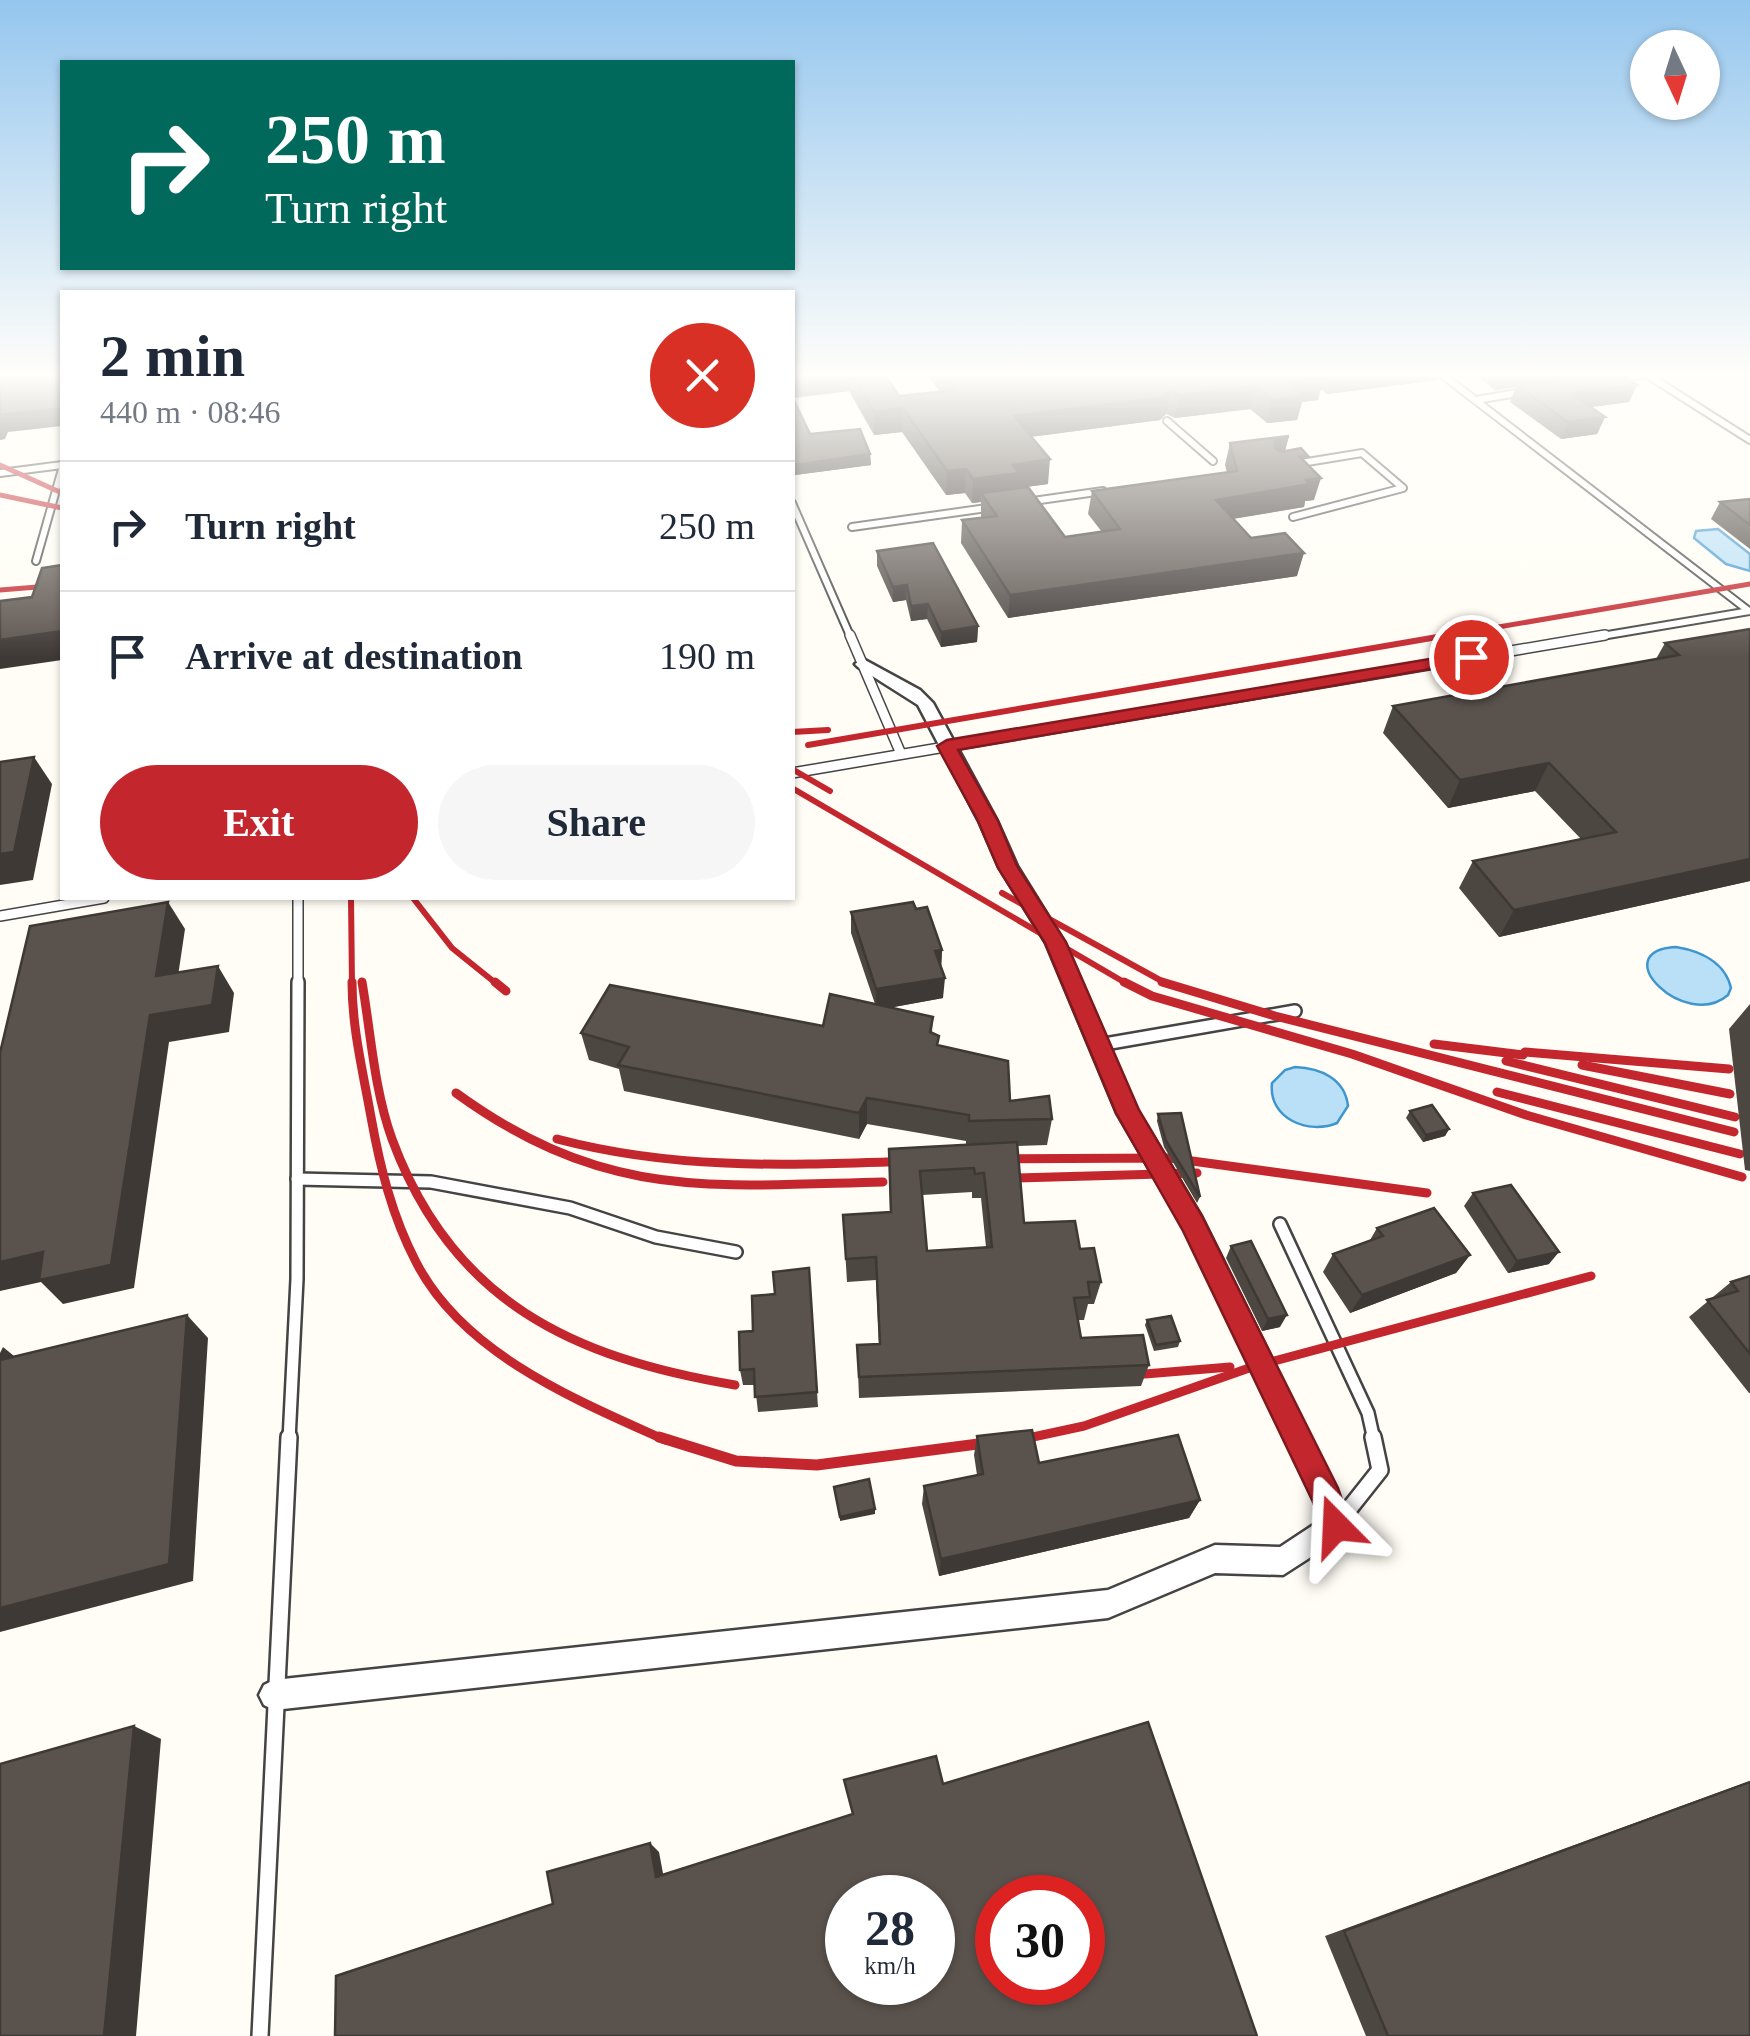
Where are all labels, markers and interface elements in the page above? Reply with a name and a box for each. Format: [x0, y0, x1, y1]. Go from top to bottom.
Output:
north arrow [1630, 30, 1720, 120]
map controls [1630, 30, 1720, 120]
icon: right [100, 100, 230, 230]
text: 250 m [265, 101, 446, 178]
text: Turn right [265, 183, 447, 233]
text: 2 min [100, 323, 245, 389]
button: close [650, 323, 755, 428]
text: 440 m · 08:46 [100, 394, 280, 430]
icon: right [100, 499, 155, 554]
text: Turn right [185, 505, 356, 547]
text: 250 m [659, 505, 755, 547]
pin [1429, 615, 1514, 700]
icon: arrive [100, 629, 155, 684]
icon: arrive [1444, 630, 1499, 685]
text: Arrive at destination [185, 635, 523, 677]
text: 190 m [659, 635, 755, 677]
button: Exit [100, 765, 418, 880]
button: Share [438, 765, 755, 880]
position arrow [1284, 1474, 1388, 1578]
speed limit sign: 30 [975, 1875, 1105, 2005]
text: 28 [865, 1900, 915, 1956]
text: km/h [864, 1952, 916, 1979]

